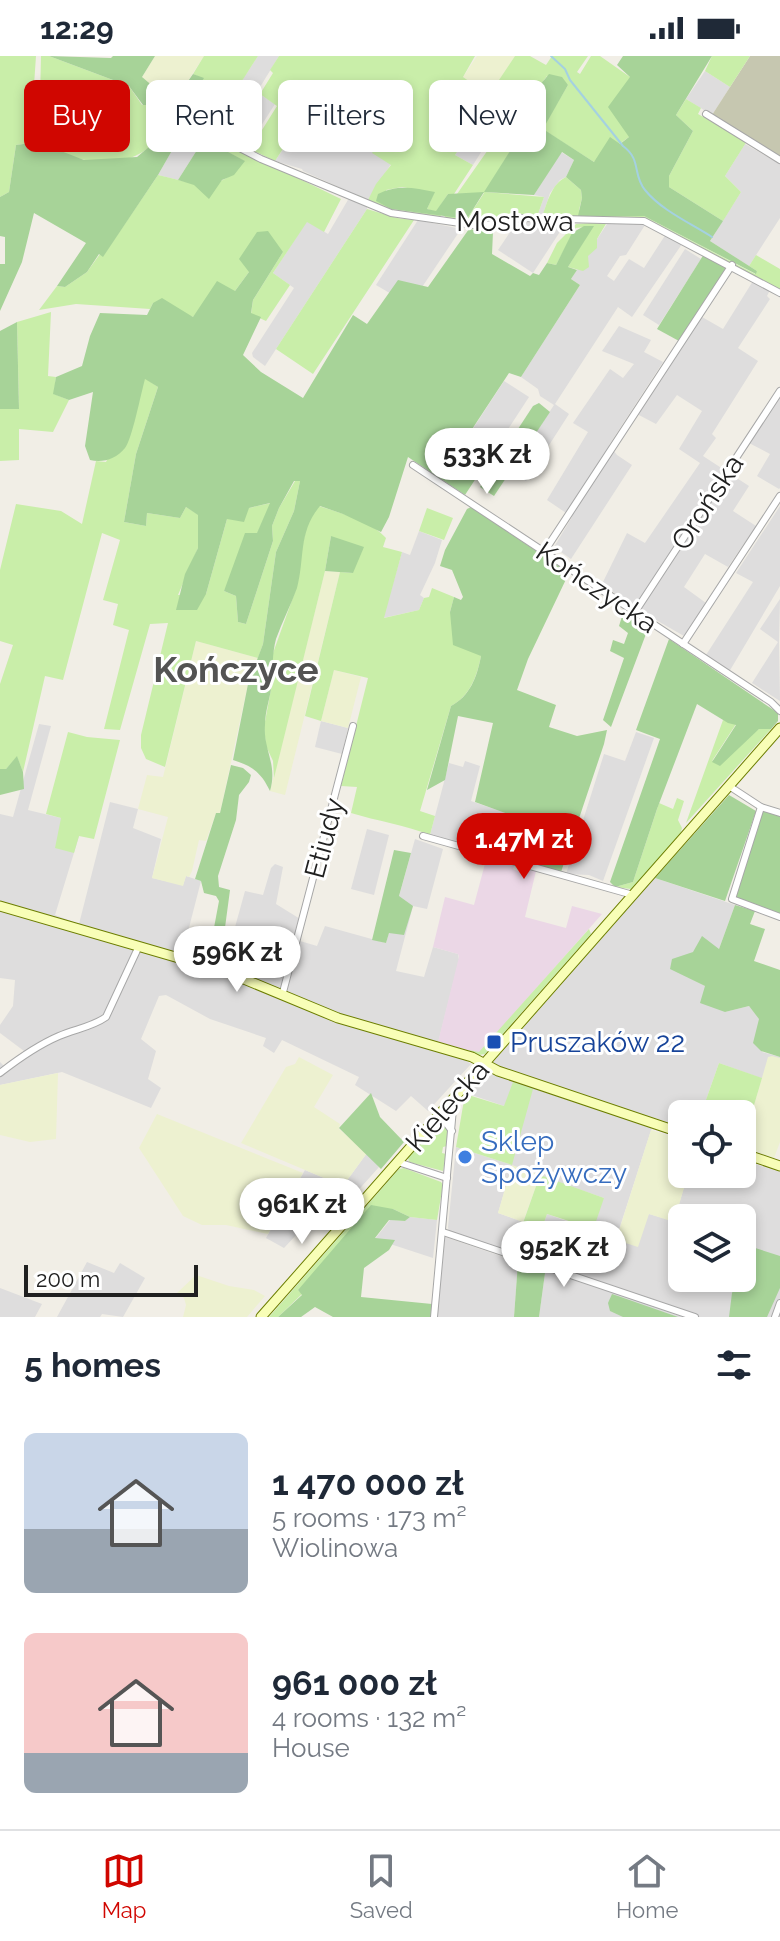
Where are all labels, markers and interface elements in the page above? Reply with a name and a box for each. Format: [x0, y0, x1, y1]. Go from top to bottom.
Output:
text: 12:29 [40, 11, 114, 46]
chip: Buy [24, 80, 130, 152]
chip: Rent [146, 80, 262, 152]
chip: Filters [278, 80, 413, 152]
chip: New [429, 80, 546, 152]
street label: Mostowa [456, 205, 574, 238]
pin: 533K zł [413, 428, 561, 496]
text: 533K zł [443, 439, 531, 469]
street label: Orońska [664, 448, 750, 556]
street label: Kończycka [530, 535, 664, 640]
district label: Kończyce [153, 648, 319, 690]
street label: Etiudy [298, 794, 351, 882]
pin: 1.47M zł [441, 813, 607, 881]
text: 1.47M zł [475, 824, 573, 854]
pin: 596K zł [163, 926, 311, 994]
text: 596K zł [192, 937, 282, 967]
place label: Pruszaków 22 [510, 1026, 685, 1059]
marker: Pruszaków 22 [485, 1033, 503, 1051]
street label: Kielecka [399, 1054, 496, 1159]
map controls [668, 1100, 756, 1292]
button: locate [668, 1100, 756, 1188]
place label: Sklep Spożywczy [481, 1125, 627, 1190]
marker: Sklep Spożywczy [456, 1148, 474, 1166]
pin: 961K zł [228, 1178, 376, 1246]
text: 961K zł [257, 1189, 347, 1219]
button: layers [668, 1204, 756, 1292]
pin: 952K zł [490, 1221, 638, 1289]
text: 952K zł [519, 1232, 609, 1262]
scale bar [24, 1261, 198, 1297]
text: 200 m [36, 1266, 100, 1292]
icon: filters [712, 1343, 756, 1387]
text: 5 homes [24, 1345, 161, 1385]
text: 1 470 000 zł [272, 1463, 464, 1503]
icon: home [88, 1465, 184, 1561]
text: 5 rooms · 173 m² [272, 1503, 466, 1533]
text: Wiolinowa [272, 1533, 398, 1563]
text: 961 000 zł [272, 1663, 437, 1703]
icon: home [88, 1665, 184, 1761]
text: 4 rooms · 132 m² [272, 1703, 466, 1733]
text: House [272, 1733, 350, 1763]
tab: Map [102, 1849, 146, 1923]
tab: Saved [350, 1849, 413, 1923]
tab: Home [616, 1849, 678, 1923]

